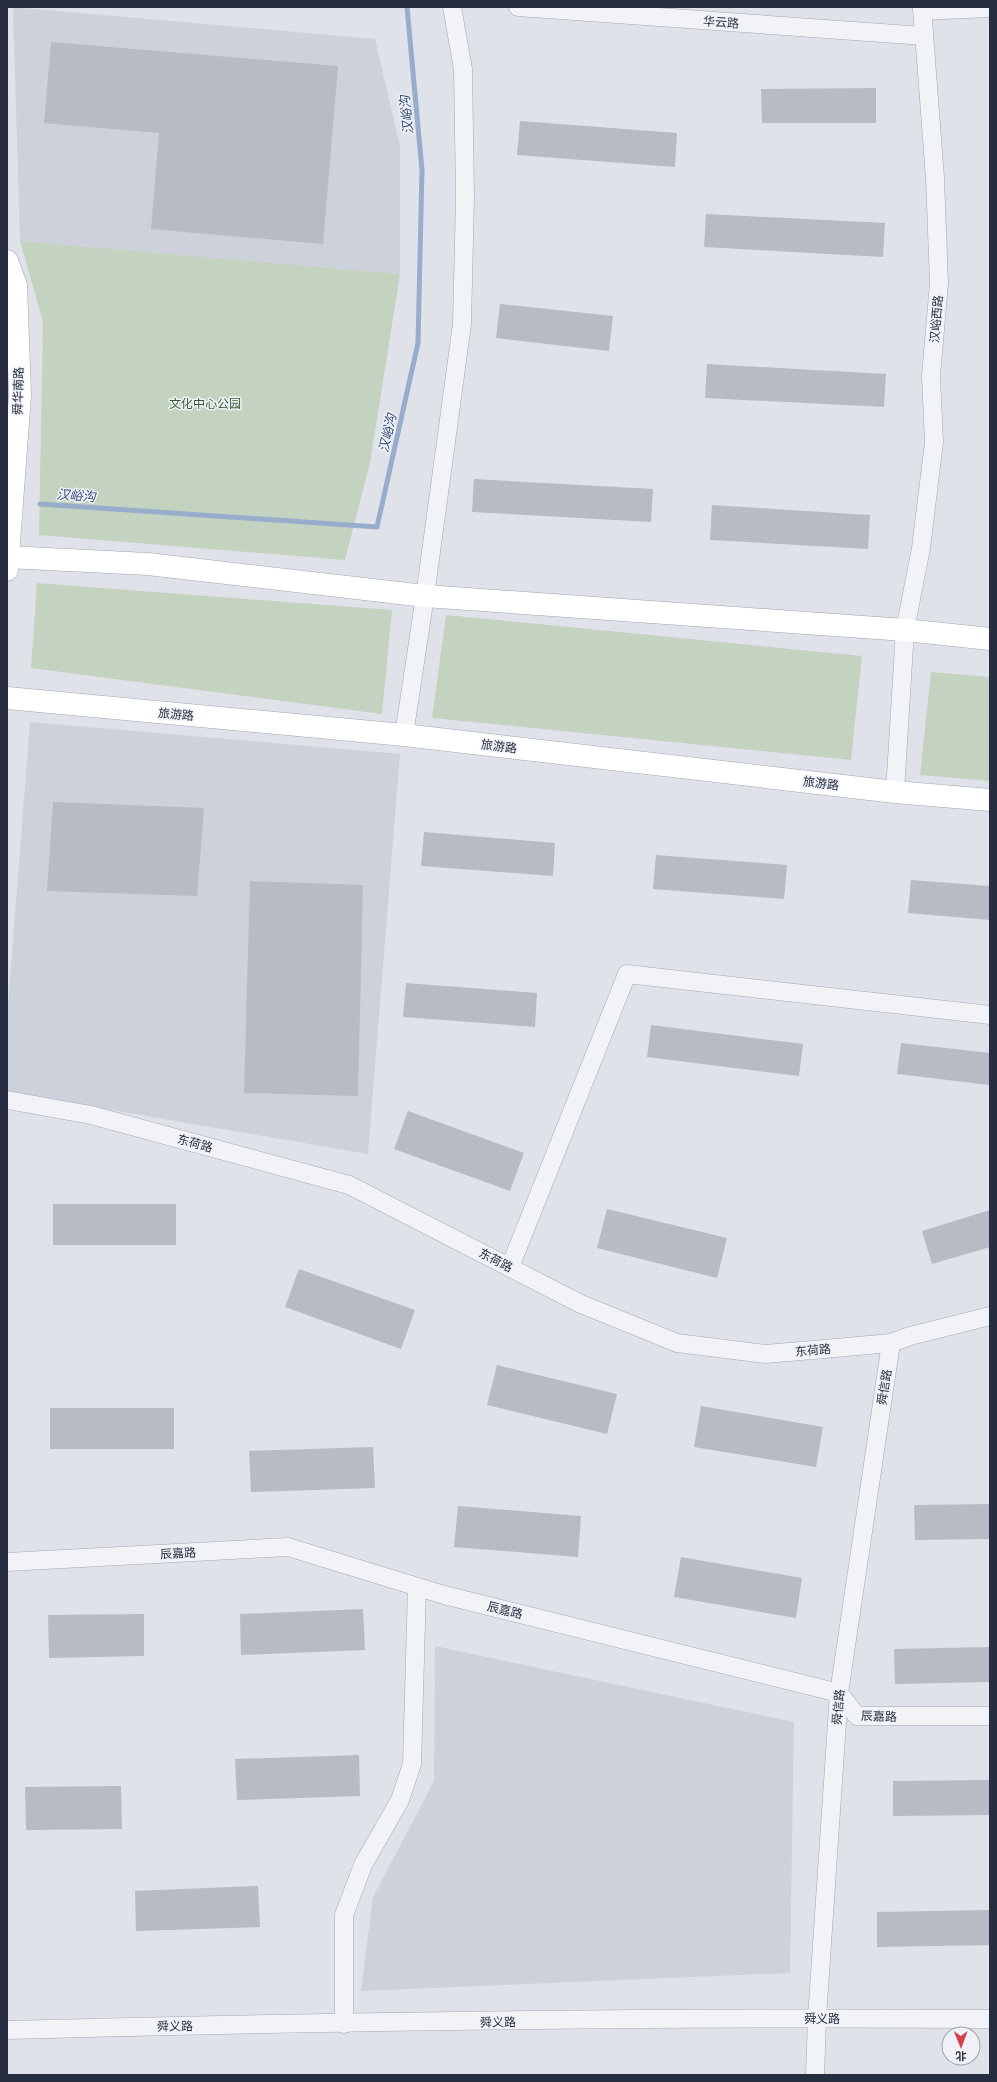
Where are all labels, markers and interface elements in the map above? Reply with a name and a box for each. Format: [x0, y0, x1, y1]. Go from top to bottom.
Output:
street label: 华云路 [703, 13, 739, 31]
water label: 汉峪沟 [396, 93, 416, 135]
street label: 汉峪西路 [926, 294, 946, 344]
street label: 舜华南路 [10, 367, 26, 415]
park label: 文化中心公园 [169, 396, 241, 411]
water label: 汉峪沟 [375, 410, 400, 454]
water label: 汉峪沟 [56, 486, 98, 504]
street label: 旅游路 [157, 705, 195, 723]
street label: 旅游路 [480, 736, 518, 756]
street label: 旅游路 [802, 773, 840, 793]
street label: 东荷路 [176, 1131, 214, 1155]
street label: 东荷路 [477, 1245, 515, 1275]
street label: 东荷路 [794, 1341, 832, 1359]
street label: 舜信路 [874, 1368, 894, 1406]
street label: 辰嘉路 [160, 1545, 196, 1561]
street label: 辰嘉路 [486, 1598, 524, 1622]
street label: 舜信路 [829, 1688, 847, 1726]
street label: 辰嘉路 [861, 1708, 897, 1724]
street label: 舜义路 [804, 2011, 840, 2026]
street label: 舜义路 [480, 2014, 516, 2030]
street label: 舜义路 [157, 2018, 193, 2034]
north arrow [941, 2026, 981, 2066]
text: 北 [956, 2049, 967, 2063]

